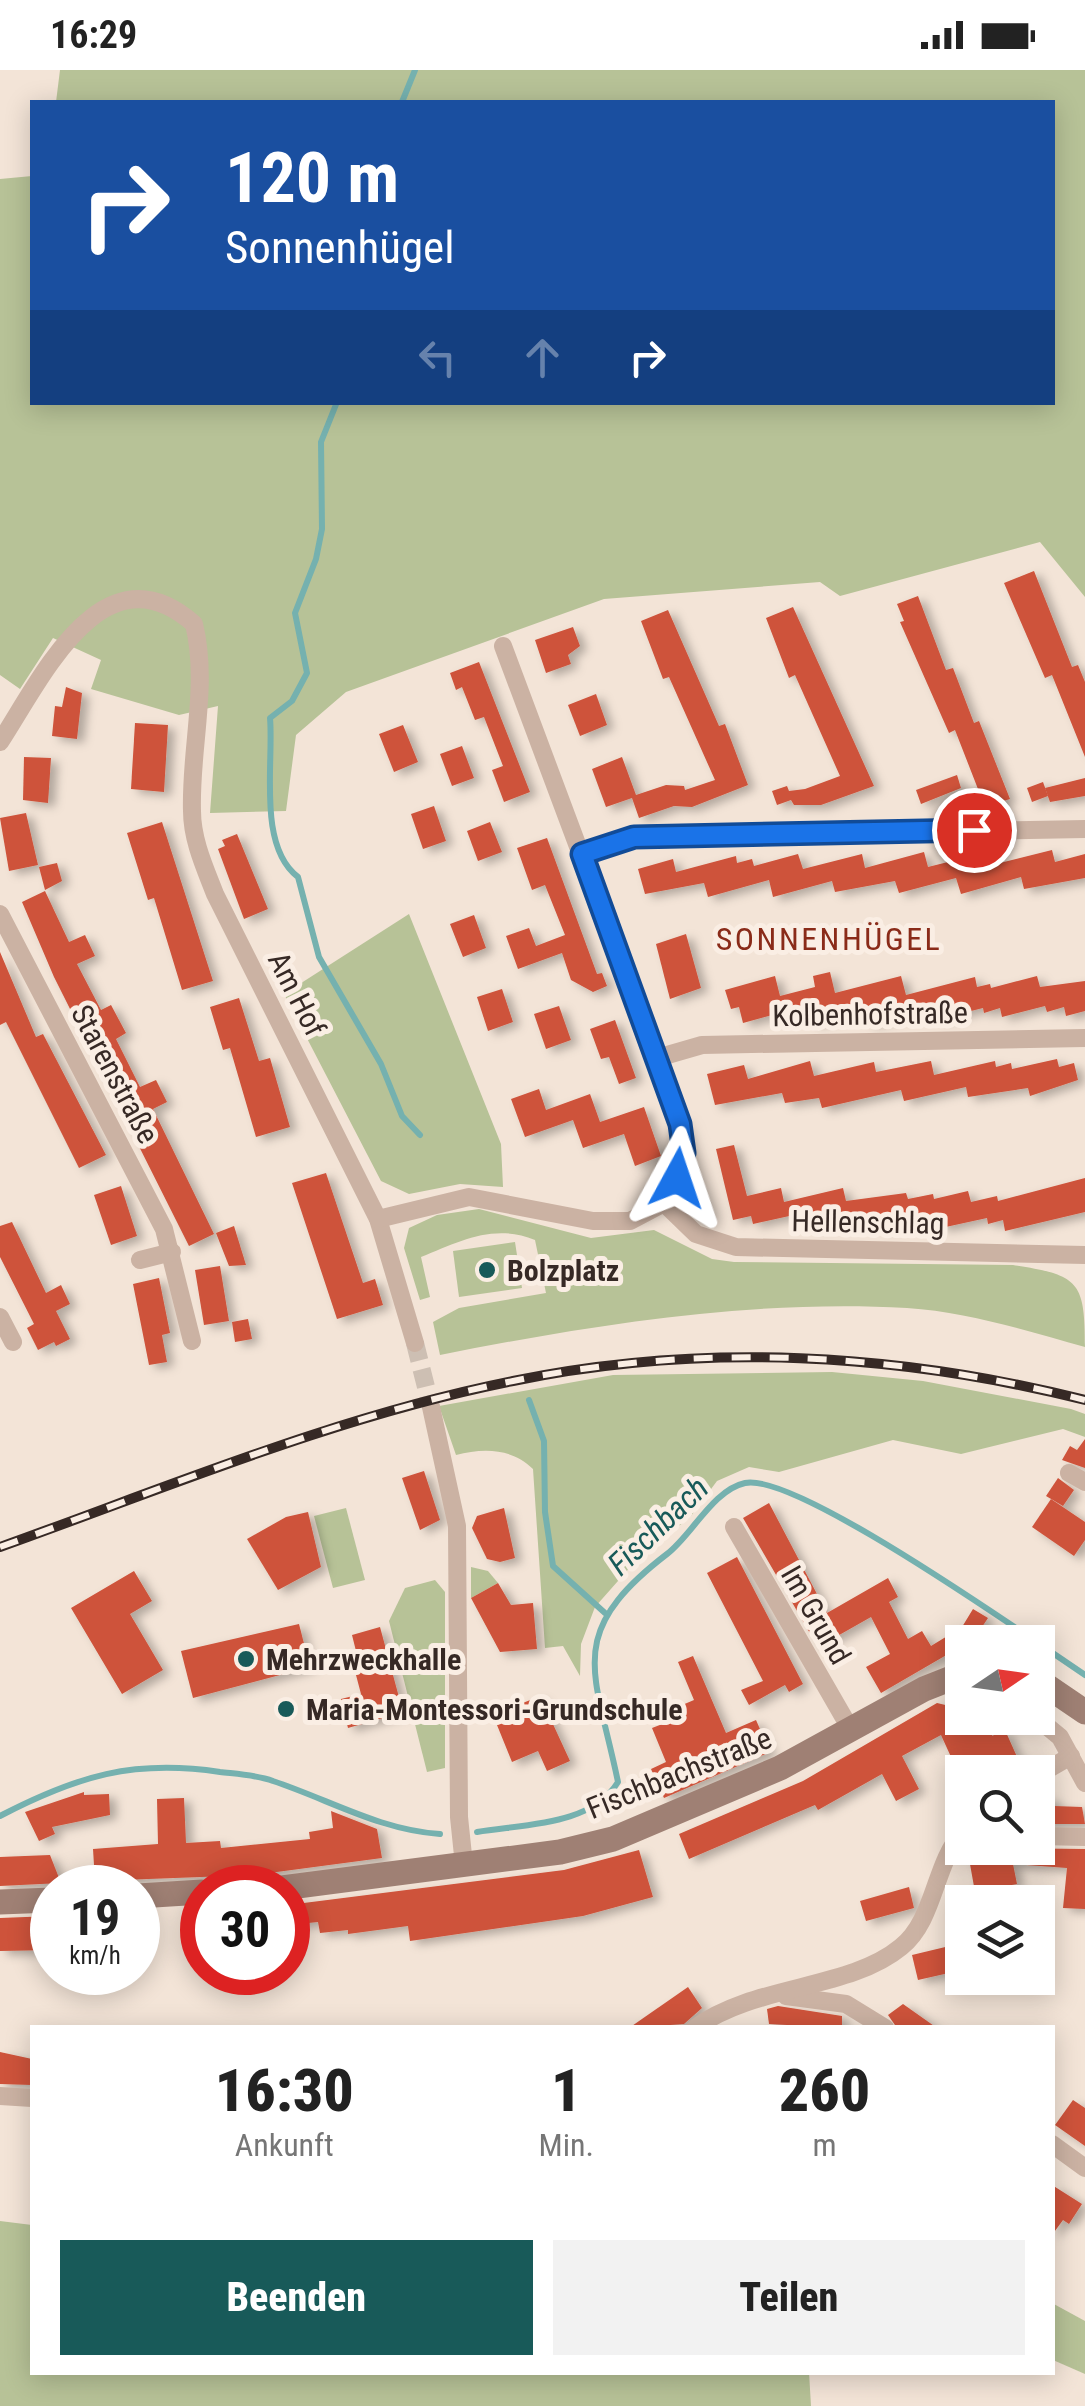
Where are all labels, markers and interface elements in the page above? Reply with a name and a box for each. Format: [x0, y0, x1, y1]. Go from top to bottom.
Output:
text: 16:29 [50, 13, 137, 57]
text: 120 m [225, 137, 399, 219]
icon: right [60, 140, 190, 270]
text: Sonnenhügel [225, 221, 455, 274]
icon: left [410, 330, 465, 385]
icon: ahead [515, 330, 570, 385]
icon: right [620, 330, 675, 385]
pin [932, 788, 1017, 873]
icon: arrive [947, 803, 1002, 858]
district label: SONNENHÜGEL [716, 920, 942, 958]
street label: Am Hof [261, 946, 333, 1042]
street label: Kolbenhofstraße [772, 995, 968, 1033]
street label: Starenstraße [64, 999, 166, 1149]
position arrow [625, 1126, 729, 1230]
street label: Hellenschlag [791, 1203, 945, 1241]
place label: Bolzplatz [507, 1253, 619, 1288]
marker: Bolzplatz [476, 1259, 498, 1281]
water label: Fischbach [600, 1469, 716, 1583]
street label: Im Grund [774, 1560, 858, 1670]
north arrow [945, 1625, 1055, 1735]
map controls [945, 1625, 1055, 1995]
place label: Mehrzweckhalle [266, 1642, 461, 1677]
marker: Mehrzweckhalle [235, 1648, 257, 1670]
place label: Maria-Montessori-Grundschule [306, 1692, 683, 1727]
marker: Maria-Montessori-Grundschule [275, 1698, 297, 1720]
street label: Fischbachstraße [582, 1720, 776, 1826]
button: search [945, 1755, 1055, 1865]
speed limit sign: 30 [180, 1865, 310, 1995]
button: layers [945, 1885, 1055, 1995]
text: 19 [70, 1889, 120, 1947]
text: km/h [69, 1941, 121, 1970]
text: 16:30 [215, 2055, 354, 2126]
text: 1 [551, 2055, 581, 2126]
text: 260 [779, 2055, 870, 2126]
text: Ankunft [235, 2126, 334, 2164]
text: Min. [538, 2126, 594, 2164]
text: m [812, 2126, 836, 2164]
button: Beenden [60, 2240, 533, 2355]
button: Teilen [553, 2240, 1025, 2355]

